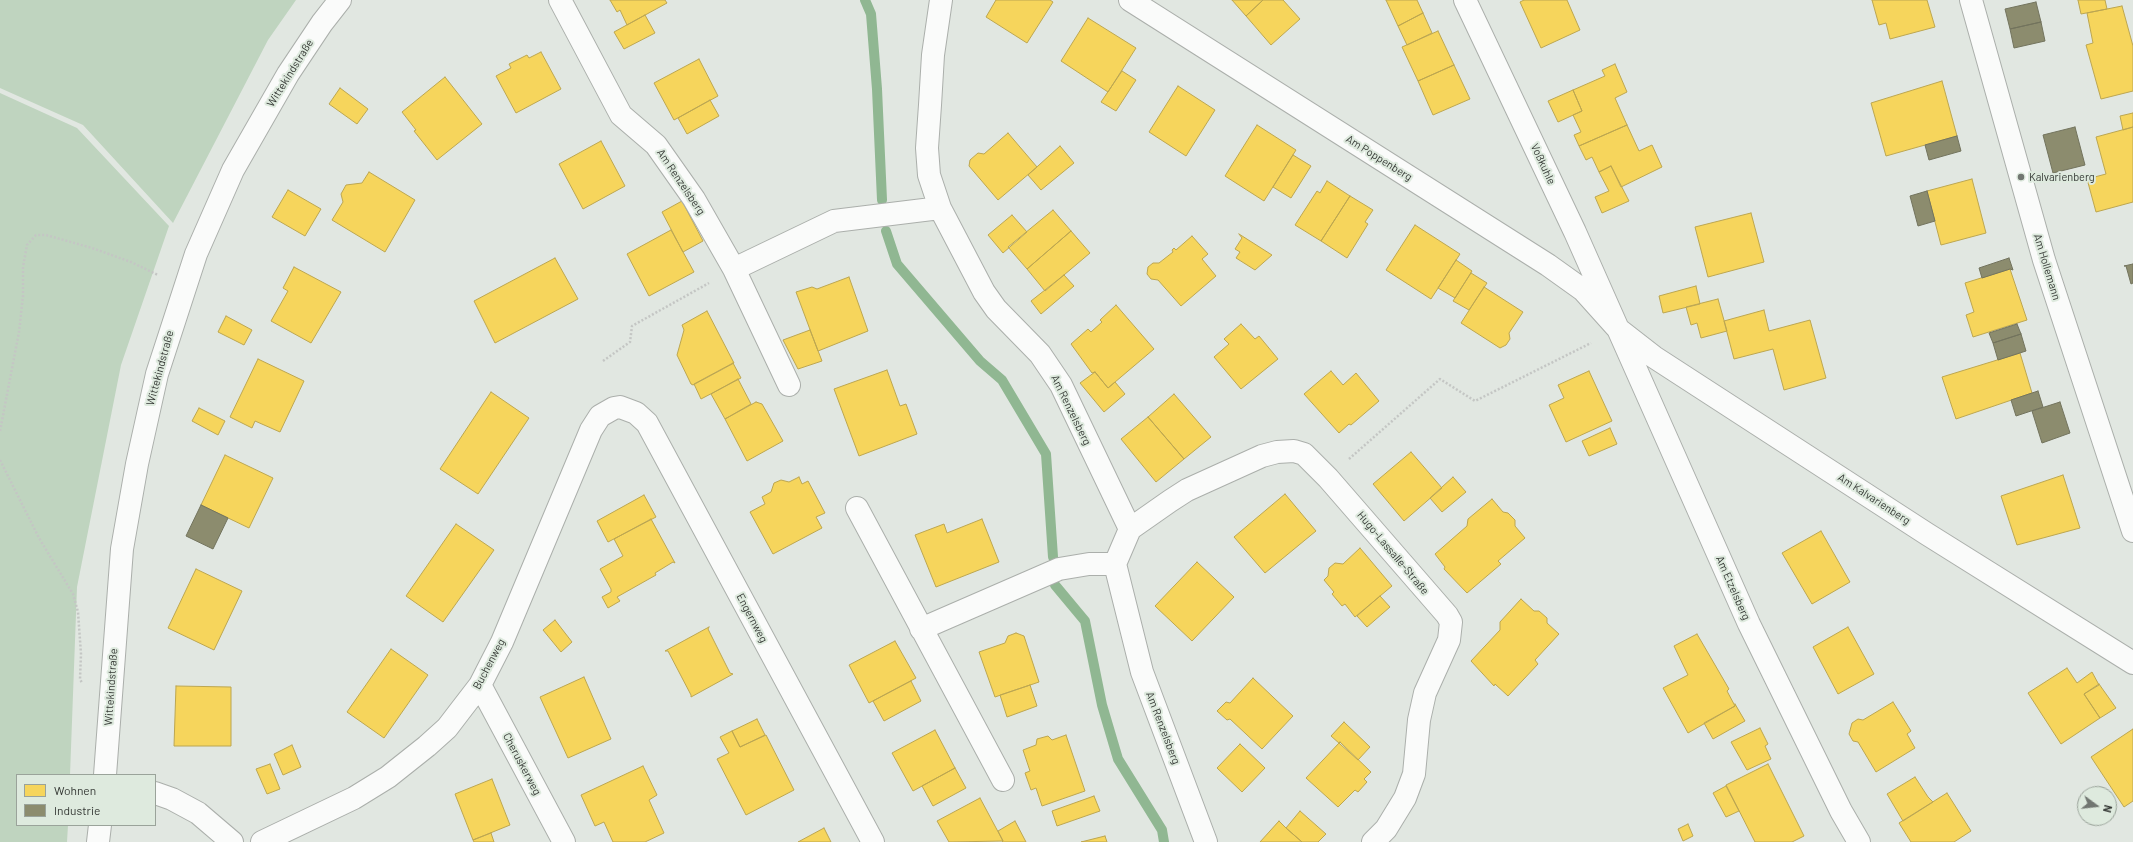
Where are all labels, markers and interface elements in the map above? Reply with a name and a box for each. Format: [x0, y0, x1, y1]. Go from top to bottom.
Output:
street label: Wittekindstraße [264, 37, 316, 109]
street label: Am Poppenberg [1343, 132, 1415, 184]
street label: Voßkuhle [1528, 141, 1558, 187]
street label: Am Renzelsberg [654, 147, 708, 217]
place label: Kalvarienberg [2029, 170, 2095, 184]
marker: Kalvarienberg [2016, 172, 2026, 182]
street label: Am Hollemann [2031, 232, 2063, 302]
street label: Wittekindstraße [144, 329, 176, 407]
street label: Am Renzelsberg [1048, 373, 1094, 447]
street label: Am Kalvarienberg [1835, 471, 1913, 527]
street label: Hugo-Lassalle-Straße [1354, 509, 1432, 597]
street label: Am Etzelsberg [1713, 554, 1753, 622]
street label: Engernweg [734, 591, 770, 645]
street label: Buchenweg [470, 636, 508, 692]
street label: Wittekindstraße [102, 648, 120, 726]
street label: Am Renzelsberg [1143, 690, 1183, 766]
street label: Cheruskerweg [500, 731, 544, 797]
legend [16, 774, 156, 826]
text: Wohnen [54, 783, 96, 797]
north arrow [2077, 786, 2117, 826]
text: Industrie [54, 803, 100, 817]
text: N [2101, 804, 2115, 814]

